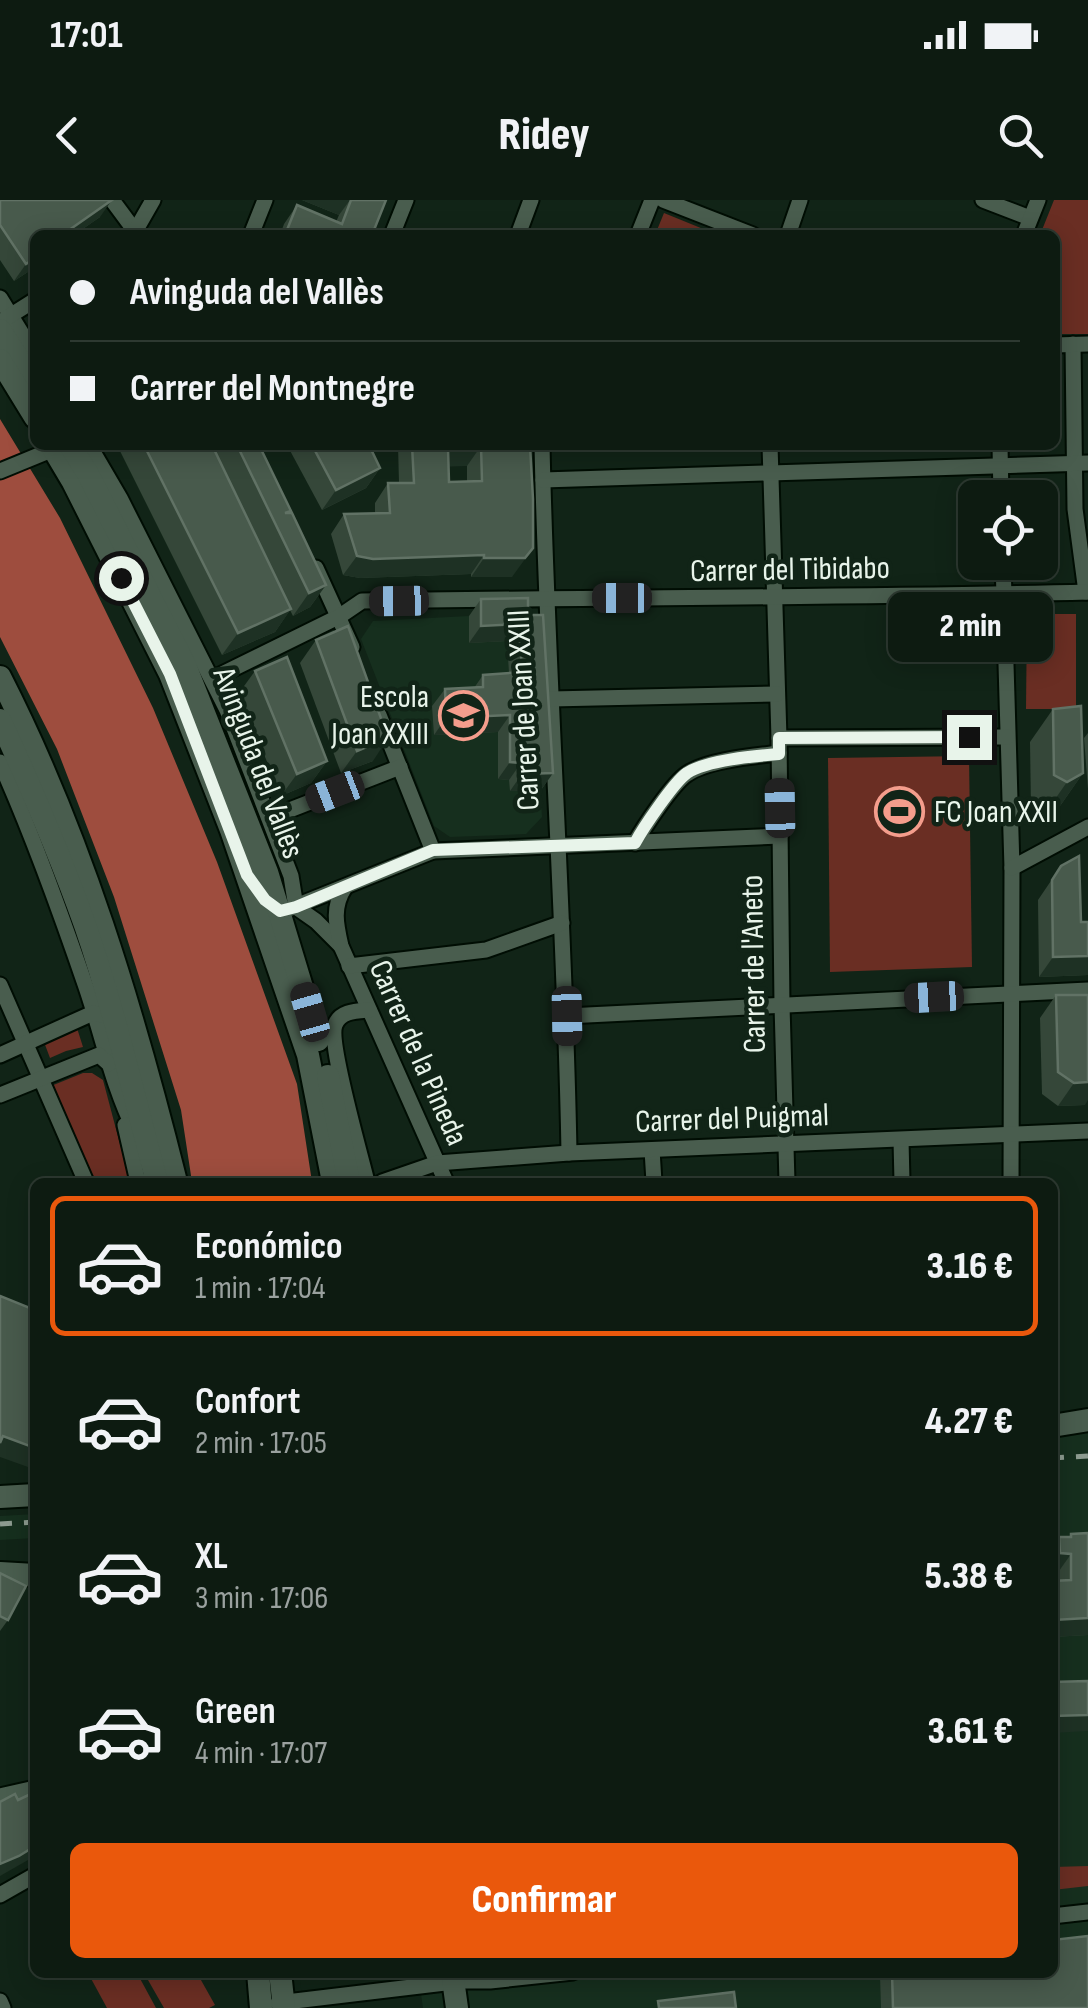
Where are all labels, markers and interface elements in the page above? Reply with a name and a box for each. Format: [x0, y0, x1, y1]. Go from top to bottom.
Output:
text: 17:01 [50, 13, 123, 58]
icon: back [40, 108, 95, 163]
text: Ridey [499, 108, 589, 163]
icon: search [993, 108, 1048, 163]
text: Avinguda del Vallès [130, 270, 384, 315]
text: Carrer del Montnegre [130, 366, 415, 411]
map controls [958, 480, 1058, 580]
button: locate [958, 480, 1058, 580]
street label: Carrer del Tibidabo [690, 549, 890, 591]
route start [99, 556, 144, 601]
car [592, 583, 652, 613]
car [369, 585, 429, 617]
callout: 2 min [886, 592, 1052, 662]
text: 2 min [939, 607, 1002, 646]
street label: Carrer de Joan XXIII [499, 608, 549, 812]
street label: Avinguda del Vallès [203, 661, 312, 864]
place label: Escola Joan XXIII [330, 678, 429, 754]
school or university icon: Escola Joan XXIII [438, 689, 490, 741]
route end [947, 715, 992, 760]
car [302, 767, 368, 817]
car [764, 778, 796, 838]
sports icon: FC Joan XXII [873, 786, 925, 838]
place label: FC Joan XXII [934, 793, 1058, 832]
street label: Carrer de l'Aneto [733, 875, 775, 1053]
street label: Carrer de la Pineda [360, 954, 476, 1152]
car [287, 979, 333, 1045]
car [903, 980, 965, 1014]
car [551, 986, 583, 1046]
street label: Carrer del Puigmal [634, 1096, 830, 1142]
icon: car [75, 1221, 165, 1311]
text: Económico [195, 1224, 343, 1269]
text: 3.16 € [926, 1244, 1013, 1289]
text: 1 min · 17:04 [195, 1269, 325, 1308]
icon: car [75, 1376, 165, 1466]
text: Confort [195, 1379, 300, 1424]
text: 4.27 € [925, 1399, 1013, 1444]
text: 2 min · 17:05 [195, 1424, 327, 1463]
icon: car [75, 1531, 165, 1621]
text: XL [195, 1534, 228, 1579]
text: 5.38 € [925, 1554, 1013, 1599]
text: 3 min · 17:06 [195, 1579, 328, 1618]
icon: car [75, 1686, 165, 1776]
text: Green [195, 1689, 276, 1734]
text: 3.61 € [927, 1709, 1013, 1754]
text: 4 min · 17:07 [195, 1734, 327, 1773]
button: Confirmar [70, 1843, 1018, 1958]

